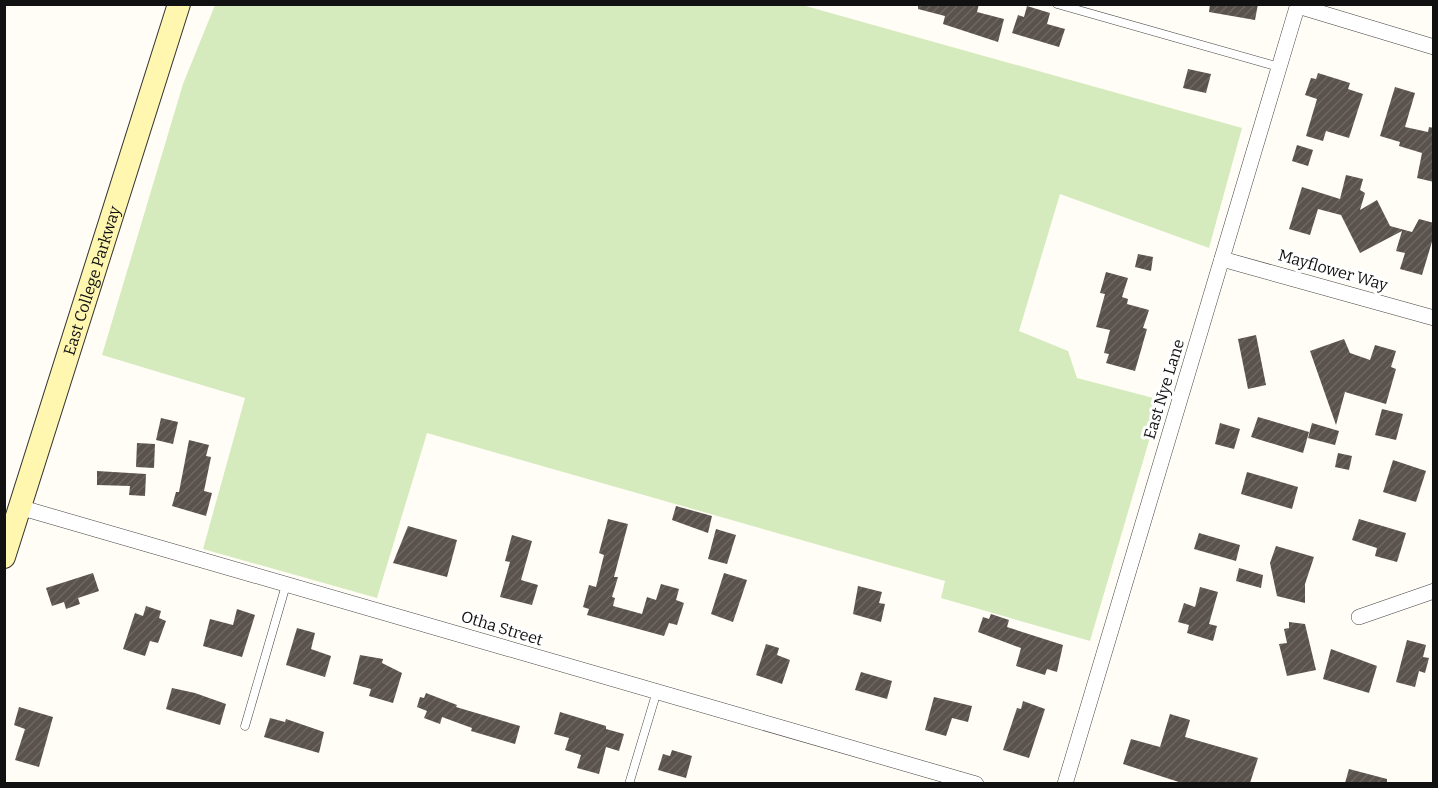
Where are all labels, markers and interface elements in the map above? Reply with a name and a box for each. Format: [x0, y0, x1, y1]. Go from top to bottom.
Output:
street label: East College Parkway [59, 203, 124, 358]
street label: Mayflower Way [1276, 245, 1390, 295]
street label: East Nye Lane [1140, 337, 1188, 441]
street label: Otha Street [459, 607, 545, 650]

